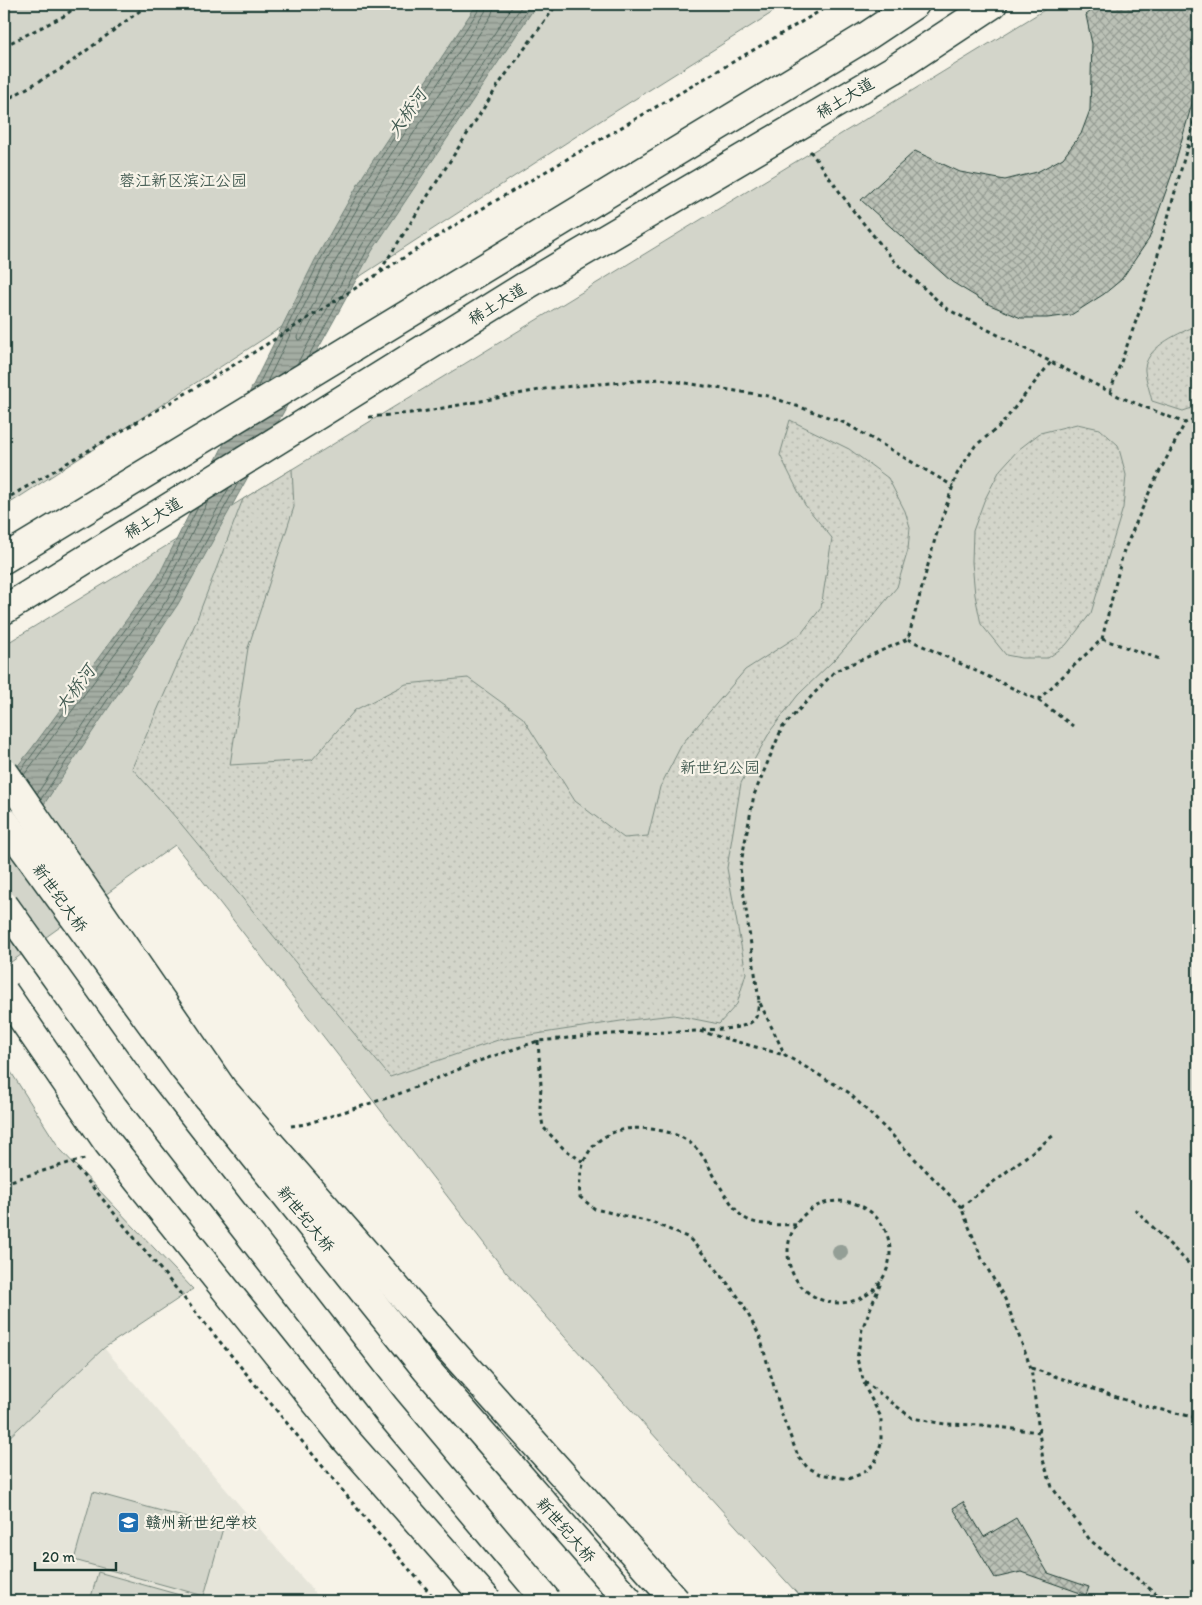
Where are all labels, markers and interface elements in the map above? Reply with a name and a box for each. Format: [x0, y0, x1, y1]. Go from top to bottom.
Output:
street label: 稀土大道 [813, 73, 877, 123]
water label: 大桥河 [383, 82, 433, 141]
park label: 蓉江新区滨江公园 [119, 171, 247, 190]
street label: 稀土大道 [465, 279, 529, 329]
street label: 稀土大道 [121, 493, 185, 543]
water label: 大桥河 [50, 658, 102, 717]
park label: 新世纪公园 [680, 758, 760, 777]
street label: 新世纪大桥 [29, 860, 91, 936]
street label: 新世纪大桥 [273, 1182, 339, 1256]
street label: 新世纪大桥 [533, 1494, 599, 1566]
school or university icon: 赣州新世纪学校 [117, 1510, 141, 1534]
place label: 赣州新世纪学校 [145, 1513, 257, 1532]
scale bar [35, 1540, 116, 1572]
text: 20 m [42, 1548, 76, 1566]

